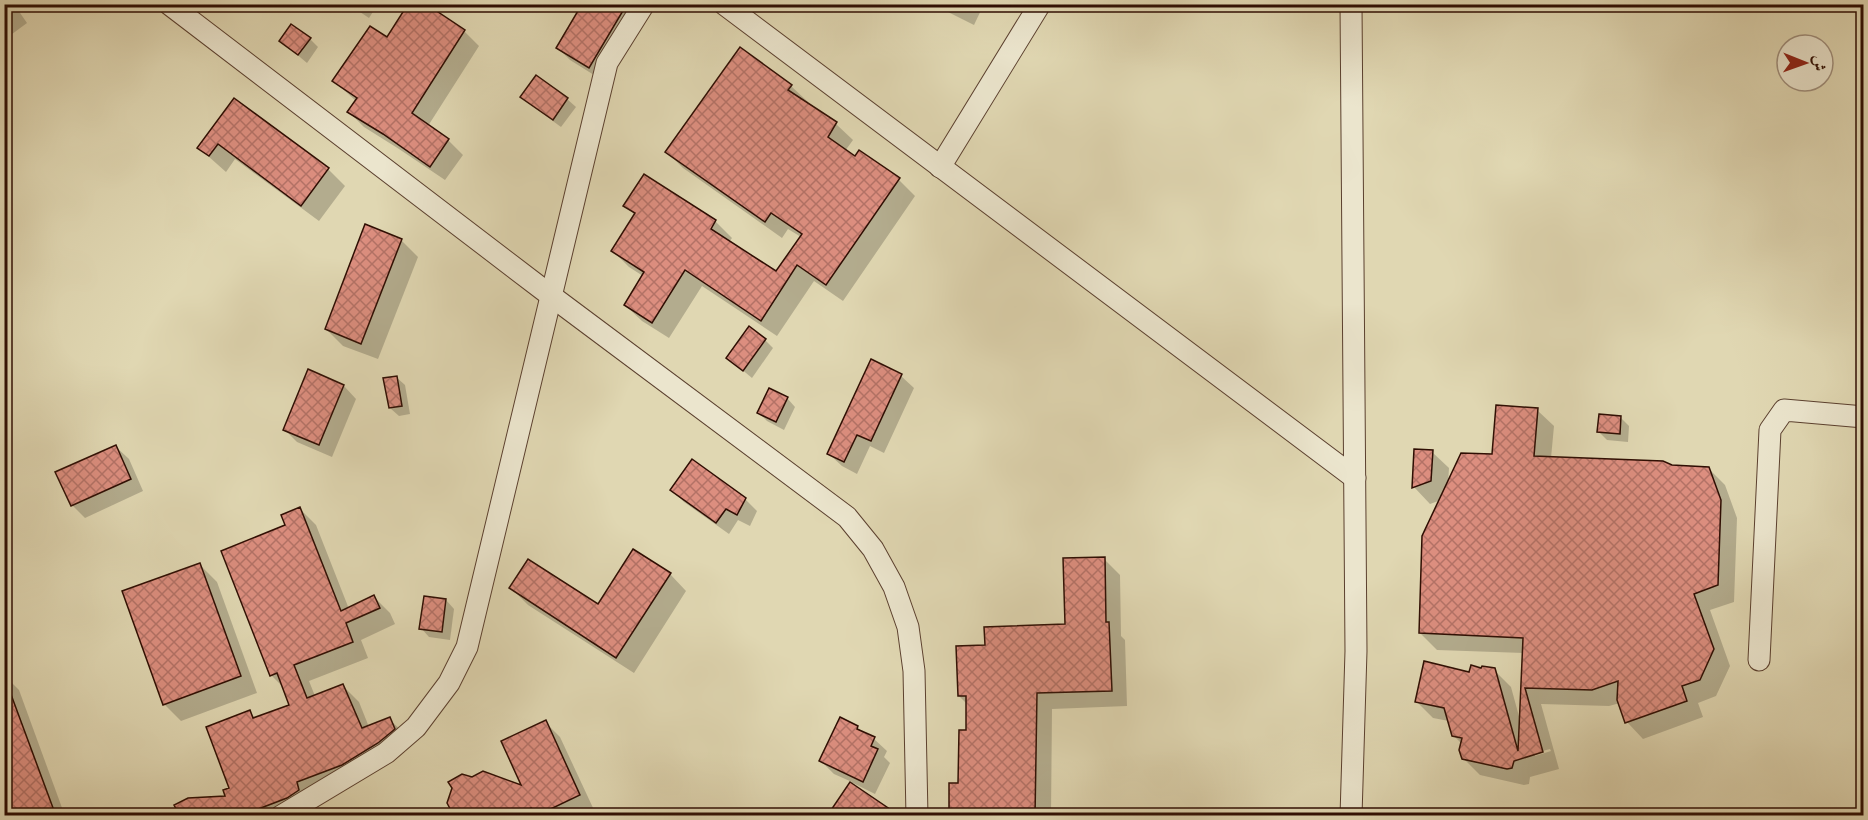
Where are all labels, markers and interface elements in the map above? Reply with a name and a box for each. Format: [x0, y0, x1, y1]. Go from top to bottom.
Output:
north arrow [1775, 33, 1835, 93]
text: ش [1808, 55, 1828, 71]

